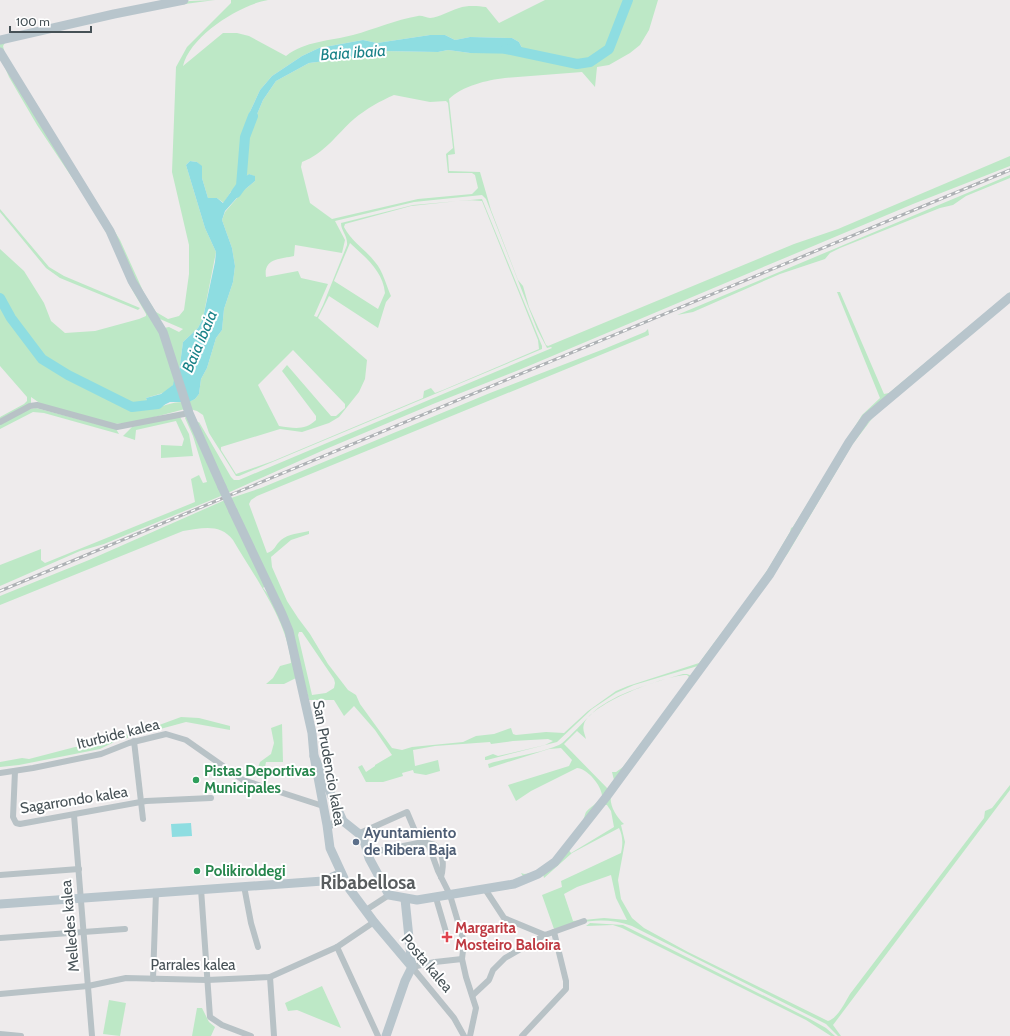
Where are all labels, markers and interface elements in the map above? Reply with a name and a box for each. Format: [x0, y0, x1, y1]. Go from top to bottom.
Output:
scale bar [10, 8, 91, 34]
text: 100 m [16, 14, 50, 29]
water label: Baia ibaia [320, 41, 386, 64]
water label: Baia ibaia [178, 307, 221, 375]
street label: San Prudencio kalea [309, 699, 349, 828]
street label: Iturbide kalea [75, 715, 162, 753]
place label: Pistas Deportivas Municipales [204, 762, 316, 797]
marker: Pistas Deportivas Municipales [191, 775, 201, 785]
street label: Sagarrondo kalea [19, 782, 130, 817]
place label: Ayuntamiento de Ribera Baja [364, 824, 457, 859]
marker: Ayuntamiento de Ribera Baja [351, 837, 361, 847]
place label: Polikiroldegi [205, 862, 286, 880]
marker: Polikiroldegi [192, 866, 202, 876]
district label: Ribabellosa [320, 871, 416, 894]
street label: Melledes kalea [57, 879, 83, 973]
place label: Margarita Mosteiro Baloira [455, 919, 561, 954]
street label: Posta kalea [397, 930, 457, 996]
marker: Margarita Mosteiro Baloira [442, 932, 452, 942]
street label: Parrales kalea [150, 956, 236, 974]

